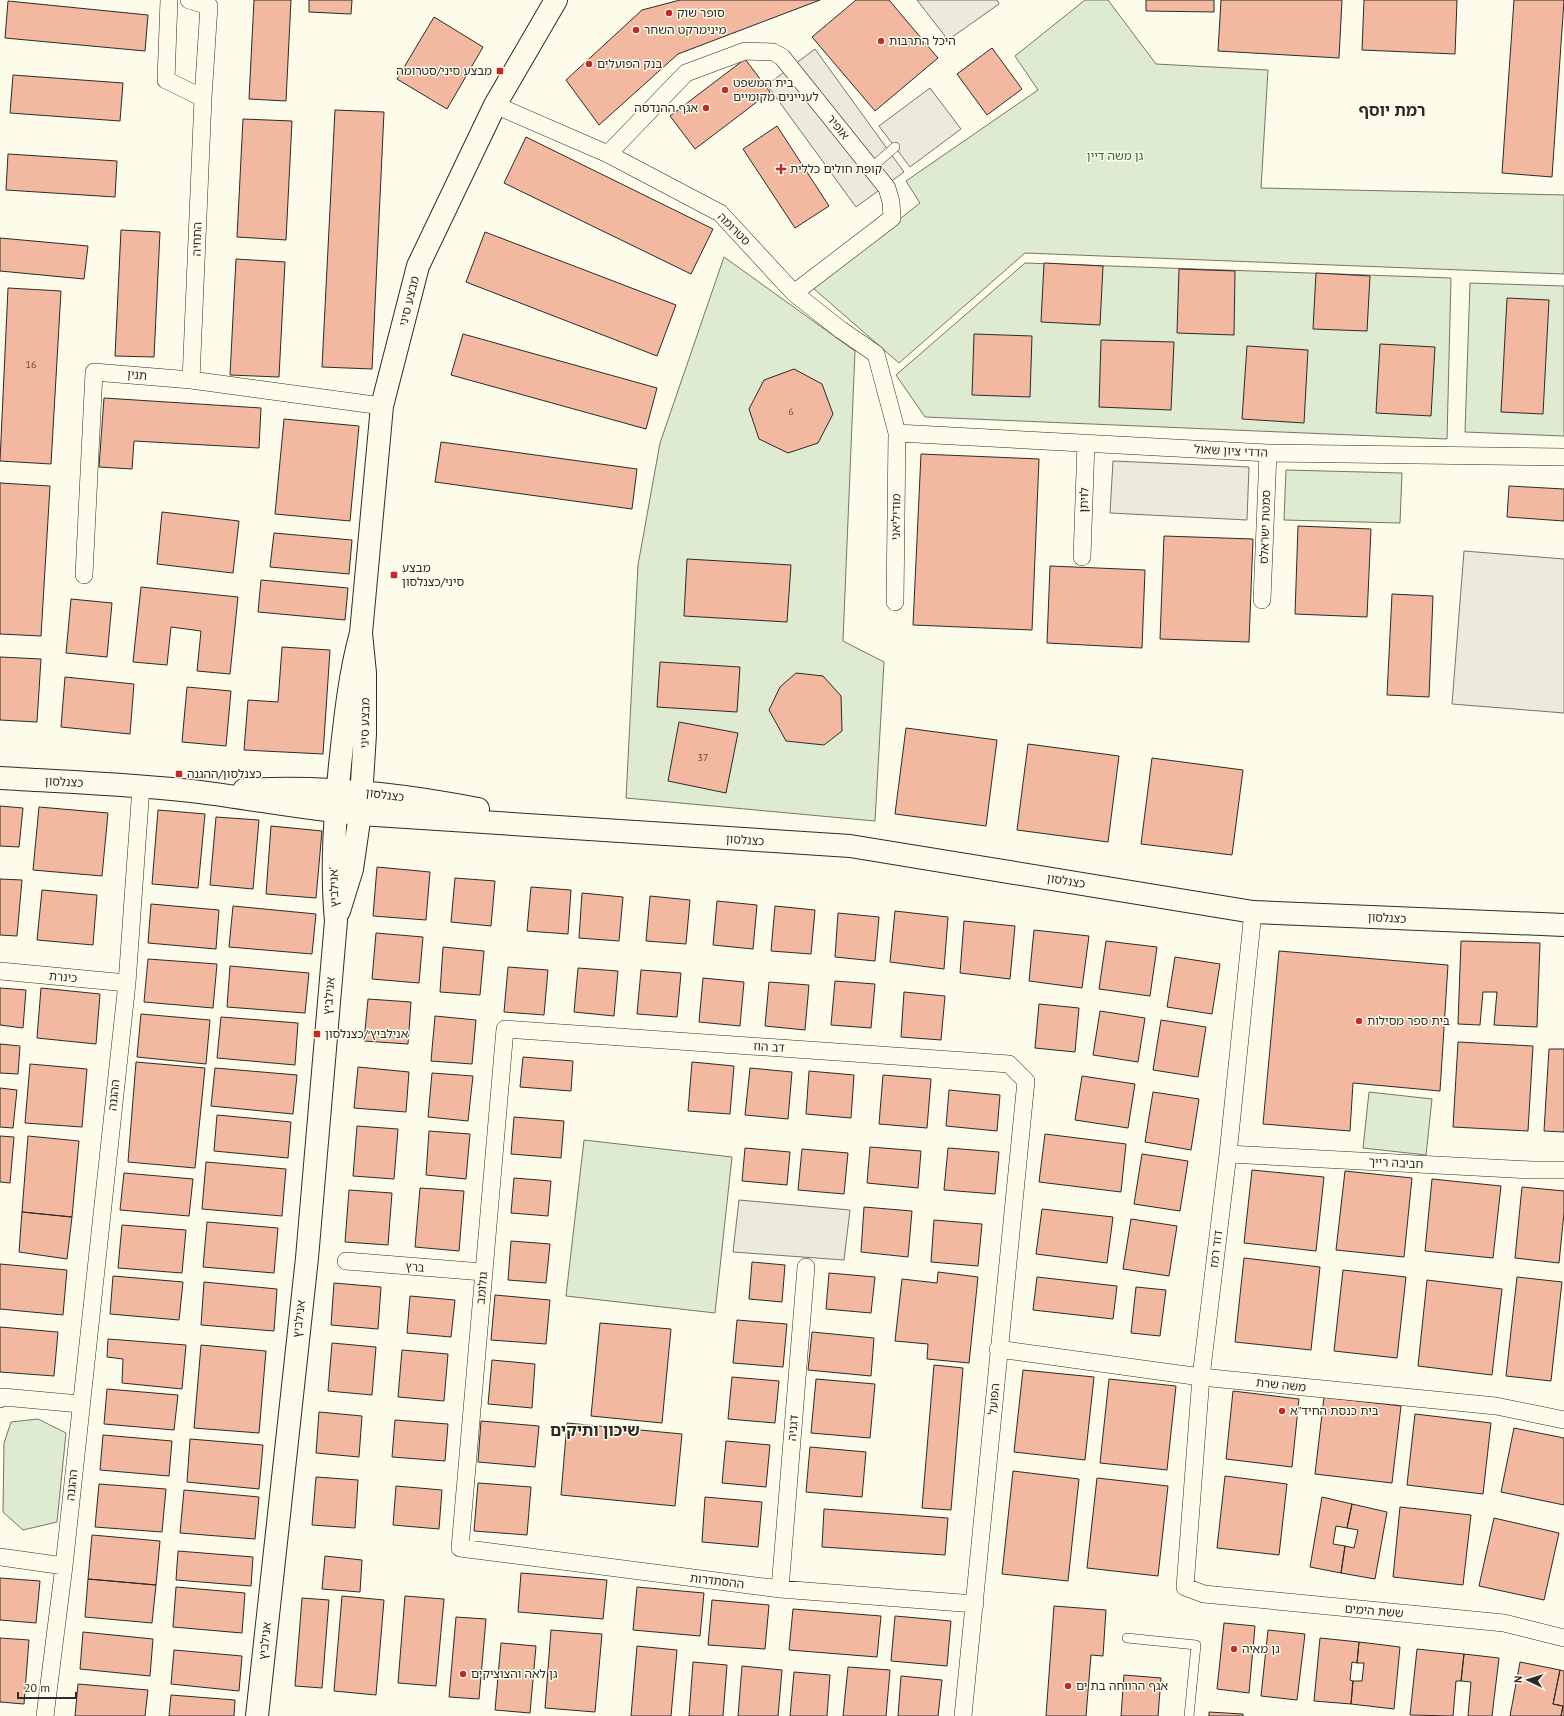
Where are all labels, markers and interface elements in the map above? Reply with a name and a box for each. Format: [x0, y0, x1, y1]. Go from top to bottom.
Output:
place label: סופר שוק [677, 5, 725, 20]
marker: סופר שוק [664, 8, 674, 18]
place label: מינימרקט השחר [644, 22, 726, 37]
marker: מינימרקט השחר [631, 25, 641, 35]
place label: היכל התרבות [889, 33, 956, 48]
marker: היכל התרבות [876, 36, 886, 46]
place label: בנק הפועלים [597, 56, 662, 71]
marker: בנק הפועלים [584, 59, 594, 69]
place label: מבצע סיני/סטרומה [396, 63, 492, 78]
marker: מבצע סיני/סטרומה [495, 66, 505, 76]
place label: בית המשפט לעניינים מקומיים [733, 75, 819, 104]
marker: בית המשפט לעניינים מקומיים [720, 85, 730, 95]
place label: אגף ההנדסה [634, 100, 698, 115]
district label: רמת יוסף [1359, 100, 1425, 120]
marker: אגף ההנדסה [701, 103, 711, 113]
street label: אופיר [824, 111, 853, 143]
park label: גן משה דיין [1087, 148, 1144, 163]
place label: קופת חולים כללית [790, 161, 883, 176]
marker: קופת חולים כללית [775, 163, 787, 175]
street label: סטרומה [715, 209, 754, 248]
street label: התחיה [188, 221, 205, 256]
street label: מבצע סיני [395, 274, 422, 327]
house number: 16 [26, 358, 36, 371]
street label: תנין [126, 366, 148, 383]
house number: 6 [788, 405, 794, 418]
street label: הדדי ציון שאול [1194, 441, 1268, 460]
street label: לויתן [1076, 487, 1091, 513]
street label: סמטת ישראלס [1256, 489, 1273, 564]
street label: מודיליאני [888, 493, 903, 541]
place label: מבצע סיני/כצנלסון [402, 560, 464, 589]
marker: מבצע סיני/כצנלסון [389, 570, 399, 580]
street label: מבצע סיני [357, 697, 372, 749]
house number: 37 [698, 751, 708, 764]
place label: כצנלסון/ההגנה [187, 766, 262, 781]
marker: כצנלסון/ההגנה [174, 769, 184, 779]
street label: כצנלסון [44, 773, 84, 790]
street label: כצנלסון [365, 785, 405, 804]
street label: כצנלסון [725, 831, 765, 848]
street label: אנילביץ' [325, 866, 342, 908]
street label: כצנלסון [1046, 870, 1086, 891]
street label: כצנלסון [1367, 909, 1407, 926]
street label: כינרת [48, 968, 78, 985]
street label: אנילביץ [319, 976, 338, 1016]
place label: בית ספר מסילות [1367, 1013, 1450, 1028]
marker: בית ספר מסילות [1354, 1016, 1364, 1026]
place label: אנילביץ׳/כצנלסון [325, 1026, 409, 1041]
marker: אנילביץ׳/כצנלסון [312, 1029, 322, 1039]
street label: דב הוז [753, 1038, 786, 1055]
street label: ההגנה [104, 1078, 123, 1111]
street label: חביבה רייך [1368, 1154, 1424, 1171]
street label: דוד רמז [1206, 1229, 1225, 1269]
street label: ברץ [405, 1258, 425, 1275]
street label: גולומב [473, 1270, 490, 1305]
street label: אנילביץ [289, 1299, 308, 1339]
street label: משה שרת [1255, 1374, 1307, 1395]
street label: הפועל [985, 1382, 1002, 1415]
place label: בית כנסת החיד"א [1290, 1403, 1379, 1418]
marker: בית כנסת החיד"א [1277, 1406, 1287, 1416]
street label: דגניה [784, 1414, 801, 1442]
district label: שיכון ותיקים [550, 1420, 640, 1440]
street label: ההגנה [62, 1468, 81, 1501]
street label: ההסתדרות [689, 1570, 745, 1591]
street label: ששת הימים [1344, 1600, 1404, 1621]
street label: אנילביץ [255, 1621, 274, 1661]
place label: גן מאיה [1242, 1641, 1280, 1656]
marker: גן מאיה [1229, 1644, 1239, 1654]
north arrow [1508, 1660, 1548, 1700]
place label: גן לאה והצוציקים [471, 1666, 558, 1681]
marker: גן לאה והצוציקים [458, 1669, 468, 1679]
scale bar [18, 1674, 76, 1700]
text: N [1511, 1675, 1525, 1683]
place label: אגף הרווחה בת ים [1076, 1678, 1169, 1693]
text: 20 m [24, 1680, 50, 1695]
marker: אגף הרווחה בת ים [1063, 1681, 1073, 1691]

